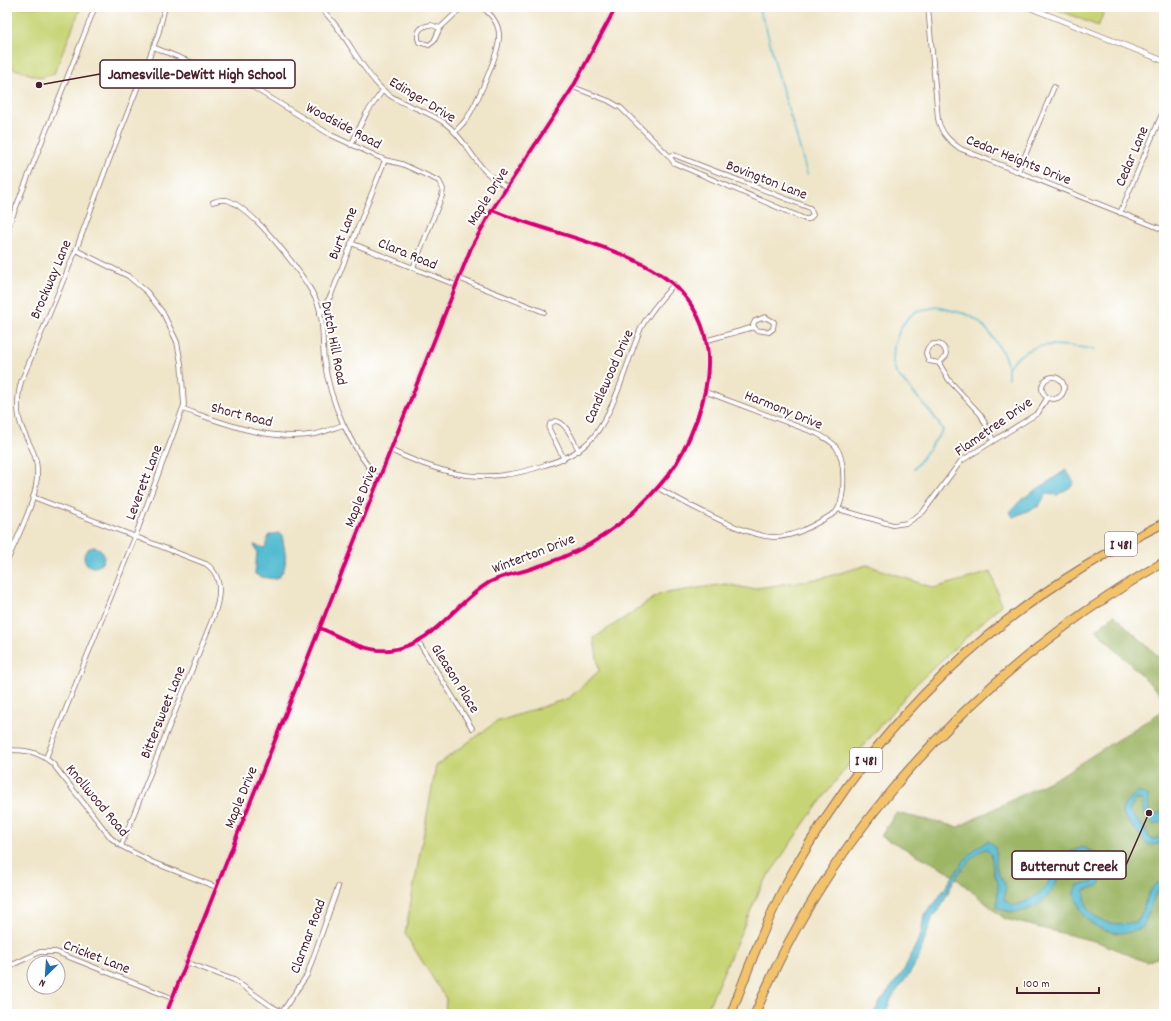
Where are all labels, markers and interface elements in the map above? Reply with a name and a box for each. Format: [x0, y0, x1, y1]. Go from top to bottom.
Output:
callout: Jamesville-DeWitt High School [100, 60, 295, 88]
text: Jamesville-DeWitt High School [108, 64, 287, 87]
street label: Edinger Drive [384, 72, 460, 130]
street label: Woodside Road [301, 98, 385, 156]
street label: Cedar Lane [1110, 123, 1156, 190]
street label: Cedar Heights Drive [962, 130, 1075, 192]
street label: Bovington Lane [722, 155, 811, 207]
street label: Maple Drive [462, 163, 516, 231]
street label: Burt Lane [323, 204, 364, 263]
street label: Clara Road [374, 233, 440, 277]
street label: Brockway Lane [25, 236, 79, 323]
street label: Dutch Hill Road [314, 299, 352, 387]
street label: Candlewood Drive [579, 326, 641, 427]
street label: Harmony Drive [741, 385, 826, 437]
street label: Flametree Drive [951, 392, 1038, 463]
street label: Short Road [208, 398, 275, 434]
street label: Leverett Lane [120, 442, 169, 524]
street label: Maple Drive [339, 462, 384, 531]
street label: Winterton Drive [489, 529, 579, 581]
road number: I 481 [1105, 532, 1137, 556]
street label: Gleason Place [424, 640, 485, 718]
street label: Bittersweet Lane [135, 663, 193, 762]
road number: I 481 [850, 748, 882, 772]
street label: Knollwood Road [59, 760, 134, 843]
street label: Maple Drive [219, 763, 264, 832]
callout: Butternut Creek [1012, 851, 1126, 879]
text: Butternut Creek [1020, 856, 1118, 879]
street label: Clarmar Road [285, 896, 333, 977]
street label: Cricket Lane [60, 935, 133, 981]
north arrow [26, 955, 66, 995]
scale bar [1017, 969, 1099, 995]
text: N [36, 974, 48, 991]
text: 100 m [1023, 976, 1050, 993]

